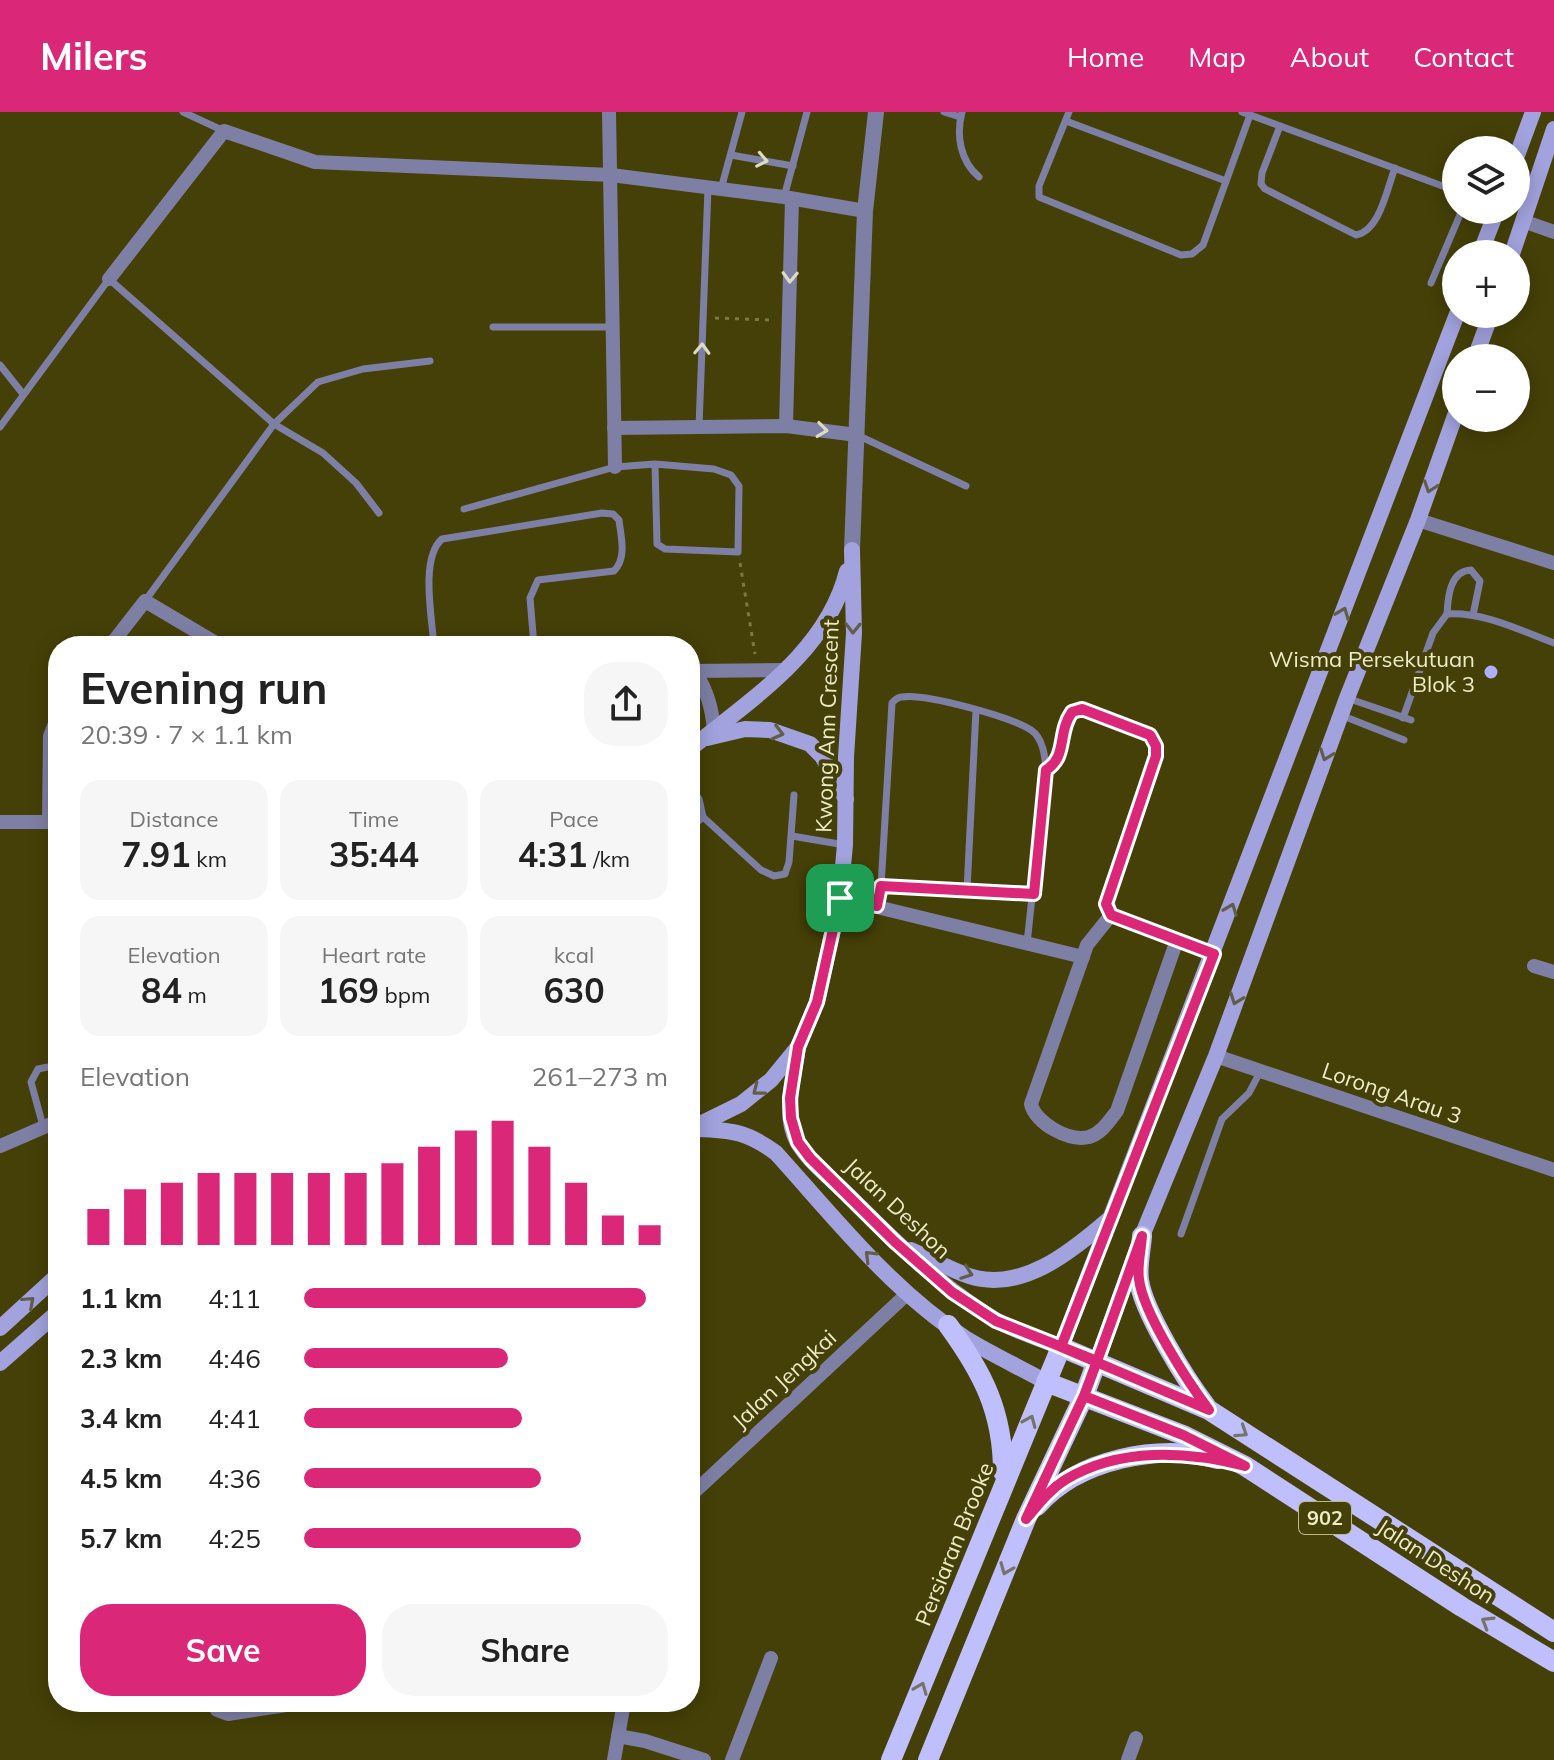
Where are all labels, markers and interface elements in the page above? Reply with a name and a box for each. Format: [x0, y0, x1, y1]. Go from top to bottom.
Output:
text: Milers [40, 32, 148, 80]
text: Home [1067, 39, 1144, 74]
text: Map [1188, 39, 1246, 74]
text: About [1290, 39, 1369, 74]
text: Contact [1413, 39, 1514, 74]
map controls [1442, 136, 1530, 432]
button: layers [1442, 136, 1530, 224]
one-way arrow [755, 151, 768, 168]
button: + [1442, 240, 1530, 328]
one-way arrow [781, 271, 799, 284]
one-way arrow [694, 342, 711, 355]
button: − [1442, 344, 1530, 432]
one-way arrow [815, 421, 828, 438]
one-way arrow [1424, 479, 1440, 493]
one-way arrow [1333, 607, 1350, 621]
street label: Kwong Ann Crescent [809, 619, 845, 833]
one-way arrow [844, 622, 862, 635]
place label: Wisma Persekutuan Blok 3 [1269, 645, 1475, 698]
text: Evening run [80, 660, 327, 715]
button: share [584, 662, 668, 746]
marker: Wisma Persekutuan Blok 3 [1482, 663, 1500, 681]
text: 20:39 · 7 × 1.1 km [80, 718, 293, 751]
one-way arrow [771, 724, 785, 741]
one-way arrow [1319, 747, 1336, 761]
text: Distance [130, 805, 218, 833]
text: Time [349, 805, 399, 833]
text: Pace [549, 805, 599, 833]
text: 7.91 [121, 833, 191, 876]
text: 35:44 [329, 833, 419, 876]
text: 4:31 [518, 833, 588, 876]
text: km [191, 845, 227, 873]
text: /km [588, 845, 630, 873]
pin [806, 864, 874, 932]
icon: arrive [818, 876, 862, 920]
one-way arrow [1221, 903, 1238, 917]
text: Elevation [127, 941, 221, 969]
text: Heart rate [322, 941, 426, 969]
text: kcal [554, 941, 594, 969]
text: 84 [141, 969, 182, 1012]
text: 169 [318, 969, 379, 1012]
text: 630 [543, 969, 605, 1012]
text: m [182, 981, 207, 1009]
text: bpm [379, 981, 430, 1009]
one-way arrow [1230, 991, 1246, 1005]
street label: Lorong Arau 3 [1319, 1056, 1465, 1130]
text: Elevation [80, 1060, 190, 1093]
text: 261–273 m [532, 1060, 668, 1093]
one-way arrow [753, 1080, 768, 1094]
street label: Jalan Deshon [839, 1152, 957, 1264]
one-way arrow [865, 1251, 879, 1265]
one-way arrow [959, 1264, 973, 1280]
text: 1.1 km [80, 1282, 163, 1315]
text: 4:11 [208, 1282, 261, 1315]
one-way arrow [20, 1296, 34, 1311]
street label: Jalan Jengkai [726, 1324, 842, 1434]
text: 2.3 km [80, 1342, 163, 1375]
text: 4:46 [208, 1342, 261, 1375]
text: 3.4 km [80, 1402, 163, 1435]
text: 4:41 [208, 1402, 261, 1435]
one-way arrow [1020, 1415, 1036, 1429]
one-way arrow [1234, 1422, 1248, 1437]
street label: Persiaran Brooke [908, 1458, 1000, 1630]
text: 4.5 km [80, 1462, 163, 1495]
text: 4:36 [208, 1462, 261, 1495]
road number: 902 [1299, 1502, 1351, 1534]
street label: Jalan Deshon [1372, 1512, 1500, 1610]
text: 5.7 km [80, 1522, 163, 1555]
text: 4:25 [208, 1522, 261, 1555]
one-way arrow [999, 1561, 1015, 1575]
button: Save [80, 1604, 366, 1696]
button: Share [382, 1604, 668, 1696]
one-way arrow [1481, 1616, 1496, 1632]
one-way arrow [911, 1682, 928, 1696]

